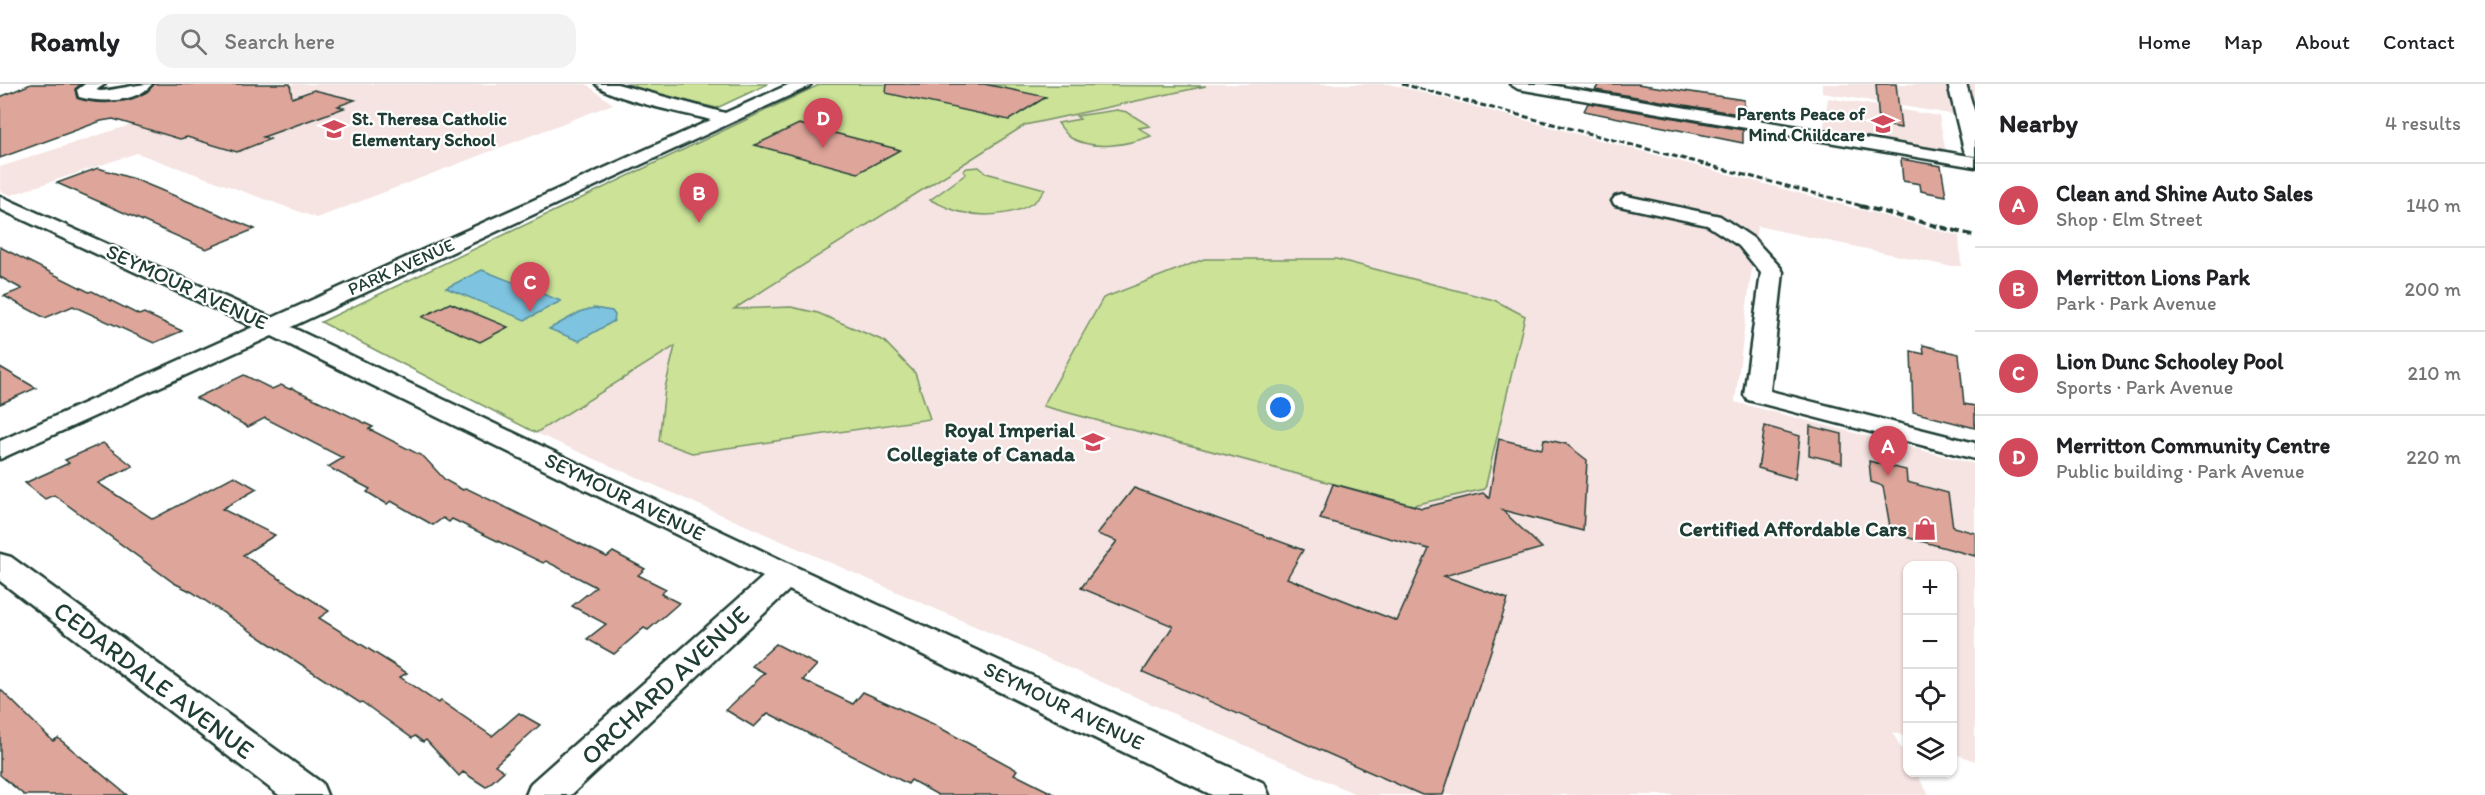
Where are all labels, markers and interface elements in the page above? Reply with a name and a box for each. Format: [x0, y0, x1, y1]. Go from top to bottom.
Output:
search box [156, 14, 576, 68]
text: Roamly [30, 24, 120, 58]
icon: search [177, 25, 210, 58]
text: Search here [225, 28, 335, 55]
text: Home [2138, 29, 2191, 54]
text: Map [2224, 29, 2263, 54]
text: About [2296, 29, 2350, 54]
text: Contact [2383, 29, 2455, 54]
pin: D [804, 98, 842, 148]
place label: Parents Peace of Mind Childcare [1737, 103, 1866, 146]
text: Nearby [1999, 107, 2078, 139]
place label: St. Theresa Catholic Elementary School [352, 108, 507, 151]
school or university icon: Parents Peace of Mind Childcare [1870, 111, 1896, 137]
text: 4 results [2385, 111, 2461, 135]
school or university icon: St. Theresa Catholic Elementary School [321, 116, 347, 142]
pin: B [680, 174, 718, 223]
text: Clean and Shine Auto Sales [2056, 180, 2313, 207]
text: A [2012, 193, 2025, 217]
text: 140 m [2406, 193, 2461, 217]
text: Shop · Elm Street [2056, 207, 2202, 231]
street label: PARK AVENUE [344, 234, 458, 300]
street label: SEYMOUR AVENUE [102, 238, 272, 335]
pin: C [510, 262, 550, 312]
text: Merritton Lions Park [2056, 264, 2250, 291]
text: B [2012, 277, 2025, 301]
text: 200 m [2405, 277, 2461, 301]
text: Park · Park Avenue [2056, 291, 2217, 315]
text: Lion Dunc Schooley Pool [2056, 348, 2283, 375]
text: C [2012, 361, 2025, 385]
text: 210 m [2408, 361, 2461, 385]
text: Sports · Park Avenue [2056, 375, 2233, 399]
your location [1266, 393, 1295, 422]
place label: Royal Imperial Collegiate of Canada [887, 417, 1076, 467]
pin: A [1868, 426, 1908, 476]
school or university icon: Royal Imperial Collegiate of Canada [1080, 429, 1106, 455]
text: Merritton Community Centre [2056, 432, 2330, 459]
text: D [2012, 445, 2025, 469]
text: 220 m [2406, 445, 2461, 469]
street label: SEYMOUR AVENUE [541, 447, 710, 546]
text: Public building · Park Avenue [2056, 459, 2304, 483]
place label: Certified Affordable Cars [1679, 516, 1907, 541]
shop icon: Certified Affordable Cars [1912, 516, 1938, 542]
map controls [1903, 561, 1957, 777]
button: + [1903, 561, 1957, 615]
street label: CEDARDALE AVENUE [47, 594, 261, 766]
street label: ORCHARD AVENUE [574, 598, 756, 772]
button: − [1903, 615, 1957, 669]
street label: SEYMOUR AVENUE [980, 656, 1149, 755]
button: locate [1903, 669, 1957, 723]
button: layers [1903, 723, 1957, 777]

